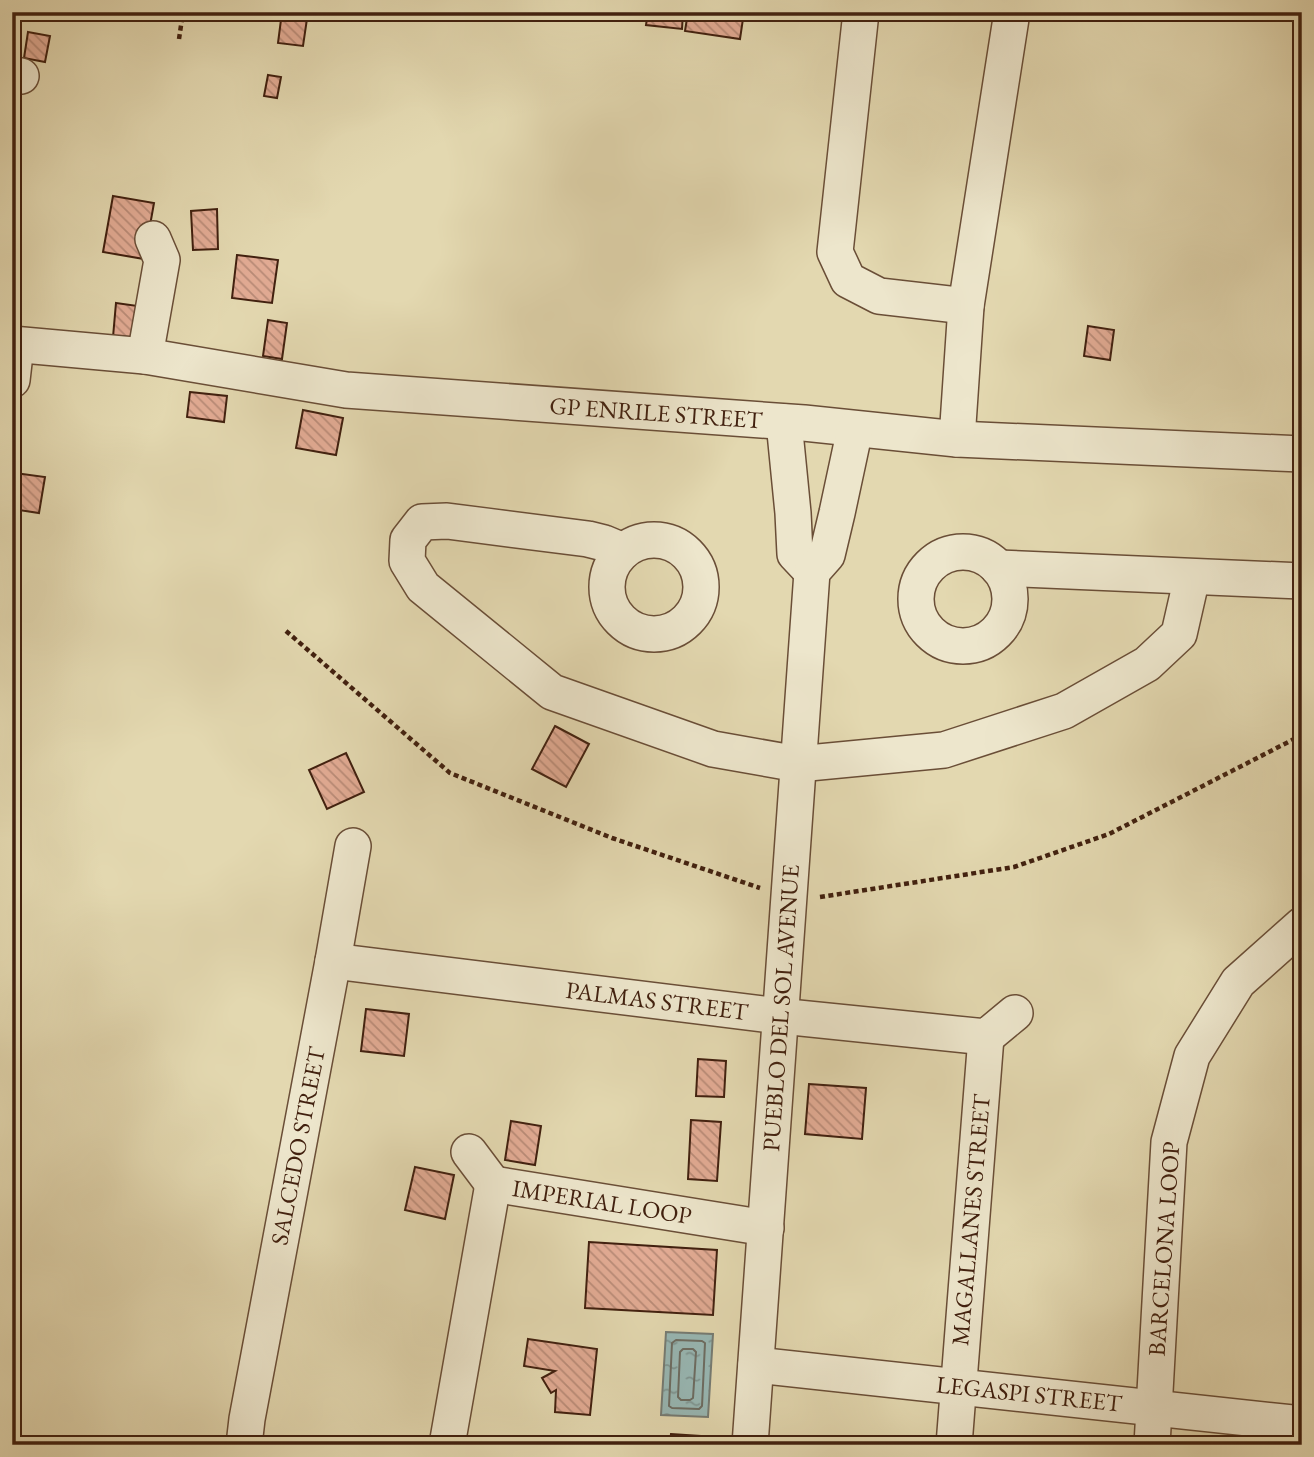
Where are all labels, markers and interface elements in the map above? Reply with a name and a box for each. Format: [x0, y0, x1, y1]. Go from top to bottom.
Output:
street label: GP ENRILE STREET [549, 390, 764, 435]
street label: PUEBLO DEL SOL AVENUE [755, 863, 806, 1153]
street label: PALMAS STREET [564, 974, 751, 1027]
street label: SALCEDO STREET [263, 1043, 332, 1248]
street label: MAGALLANES STREET [944, 1092, 997, 1347]
street label: BARCELONA LOOP [1141, 1141, 1186, 1357]
street label: IMPERIAL LOOP [510, 1172, 694, 1231]
street label: LEGASPI STREET [935, 1368, 1124, 1419]

